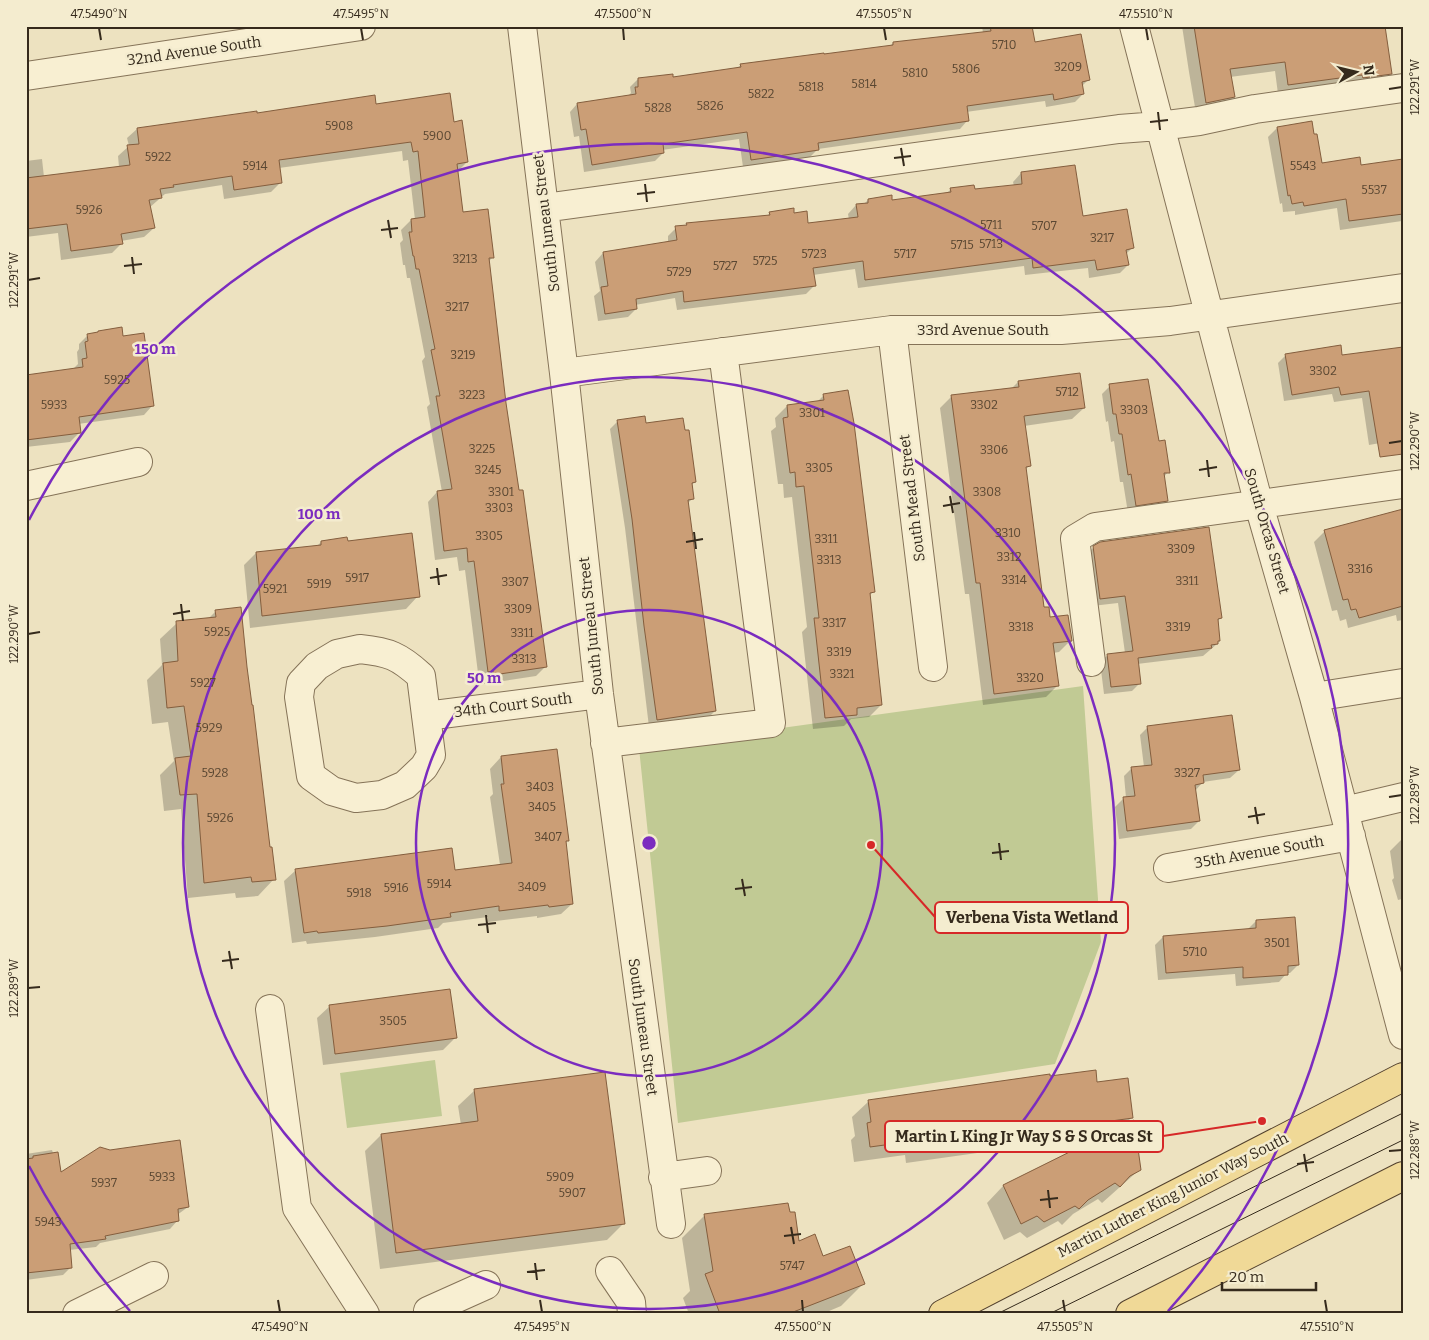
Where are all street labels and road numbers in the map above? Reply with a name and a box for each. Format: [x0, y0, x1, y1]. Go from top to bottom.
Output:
street label: 32nd Avenue South [126, 33, 263, 69]
street label: South Juneau Street [529, 152, 563, 293]
street label: 33rd Avenue South [917, 321, 1050, 339]
street label: South Mead Street [895, 433, 929, 563]
street label: South Orcas Street [1240, 466, 1294, 596]
street label: South Juneau Street [575, 555, 607, 696]
street label: 34th Court South [453, 689, 574, 721]
street label: 35th Avenue South [1193, 832, 1326, 872]
street label: South Juneau Street [624, 957, 662, 1098]
street label: Martin Luther King Junior Way South [1055, 1129, 1292, 1261]

